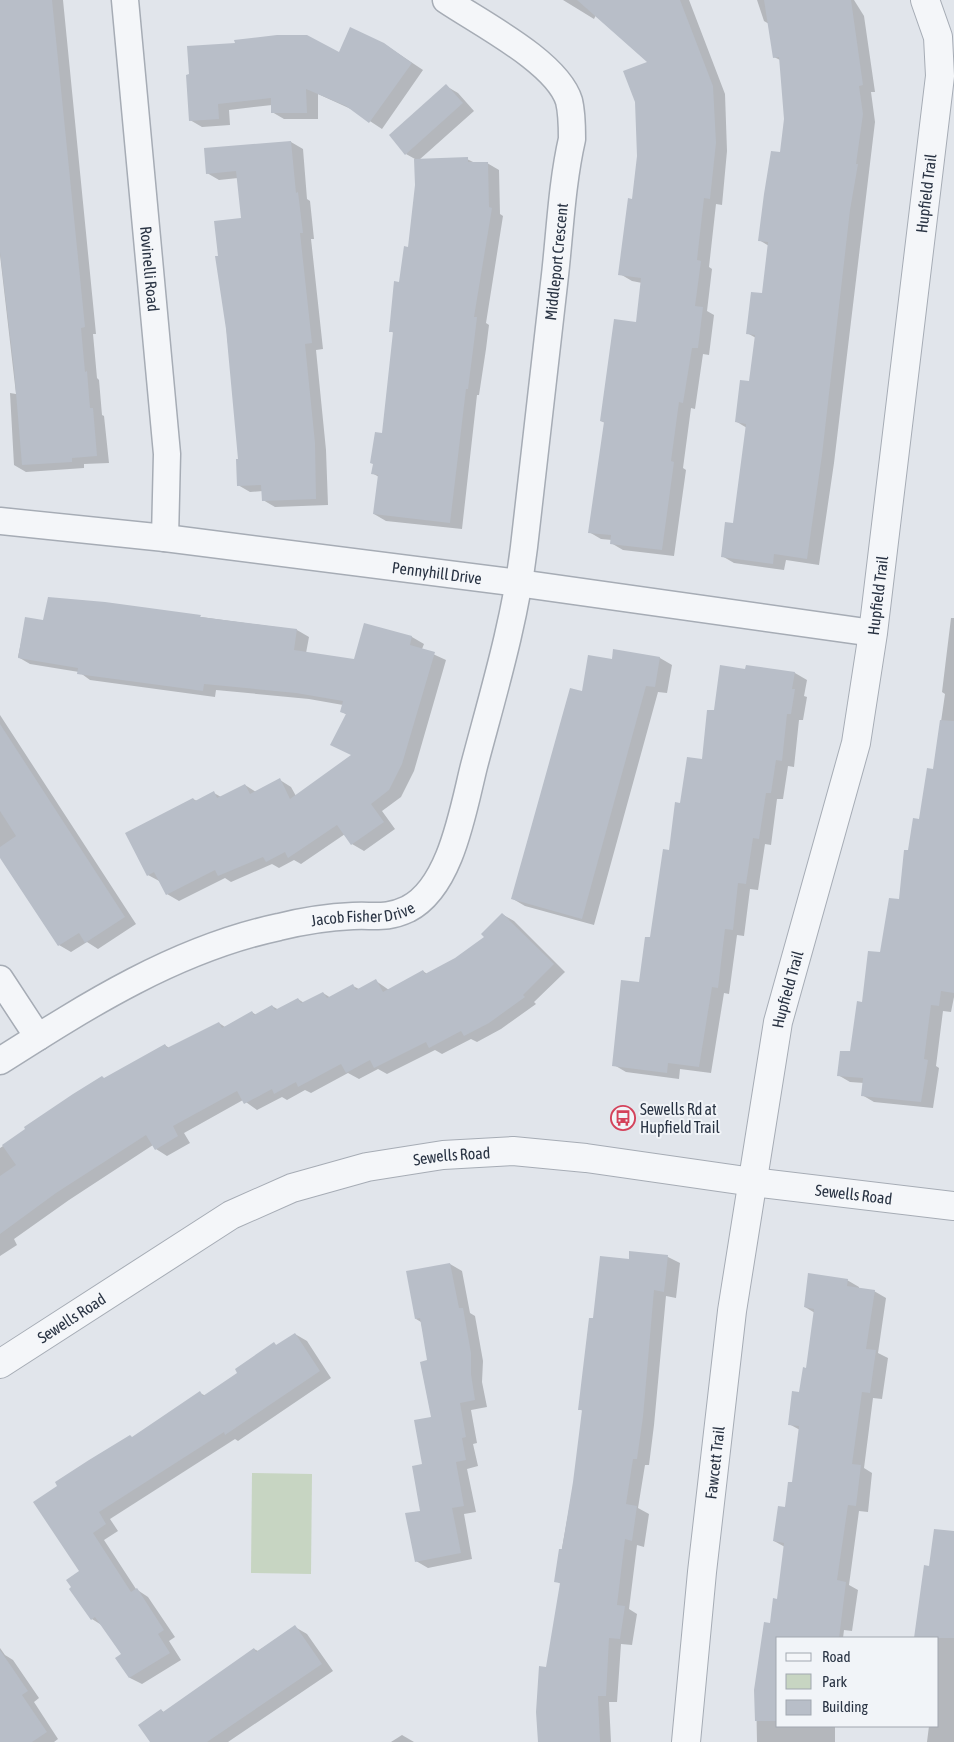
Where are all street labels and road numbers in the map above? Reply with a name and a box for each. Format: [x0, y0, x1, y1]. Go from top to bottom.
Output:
street label: Hupfield Trail [912, 152, 940, 234]
street label: Middleport Crescent [541, 202, 571, 321]
street label: Rovinelli Road [137, 225, 163, 312]
street label: Hupfield Trail [864, 554, 891, 636]
street label: Pennyhill Drive [391, 558, 483, 587]
street label: Jacob Fisher Drive [309, 898, 418, 929]
street label: Hupfield Trail [768, 948, 807, 1029]
street label: Sewells Road [412, 1143, 491, 1169]
street label: Sewells Road [814, 1180, 893, 1208]
street label: Sewells Road [34, 1289, 109, 1346]
street label: Fawcett Trail [701, 1424, 728, 1500]

